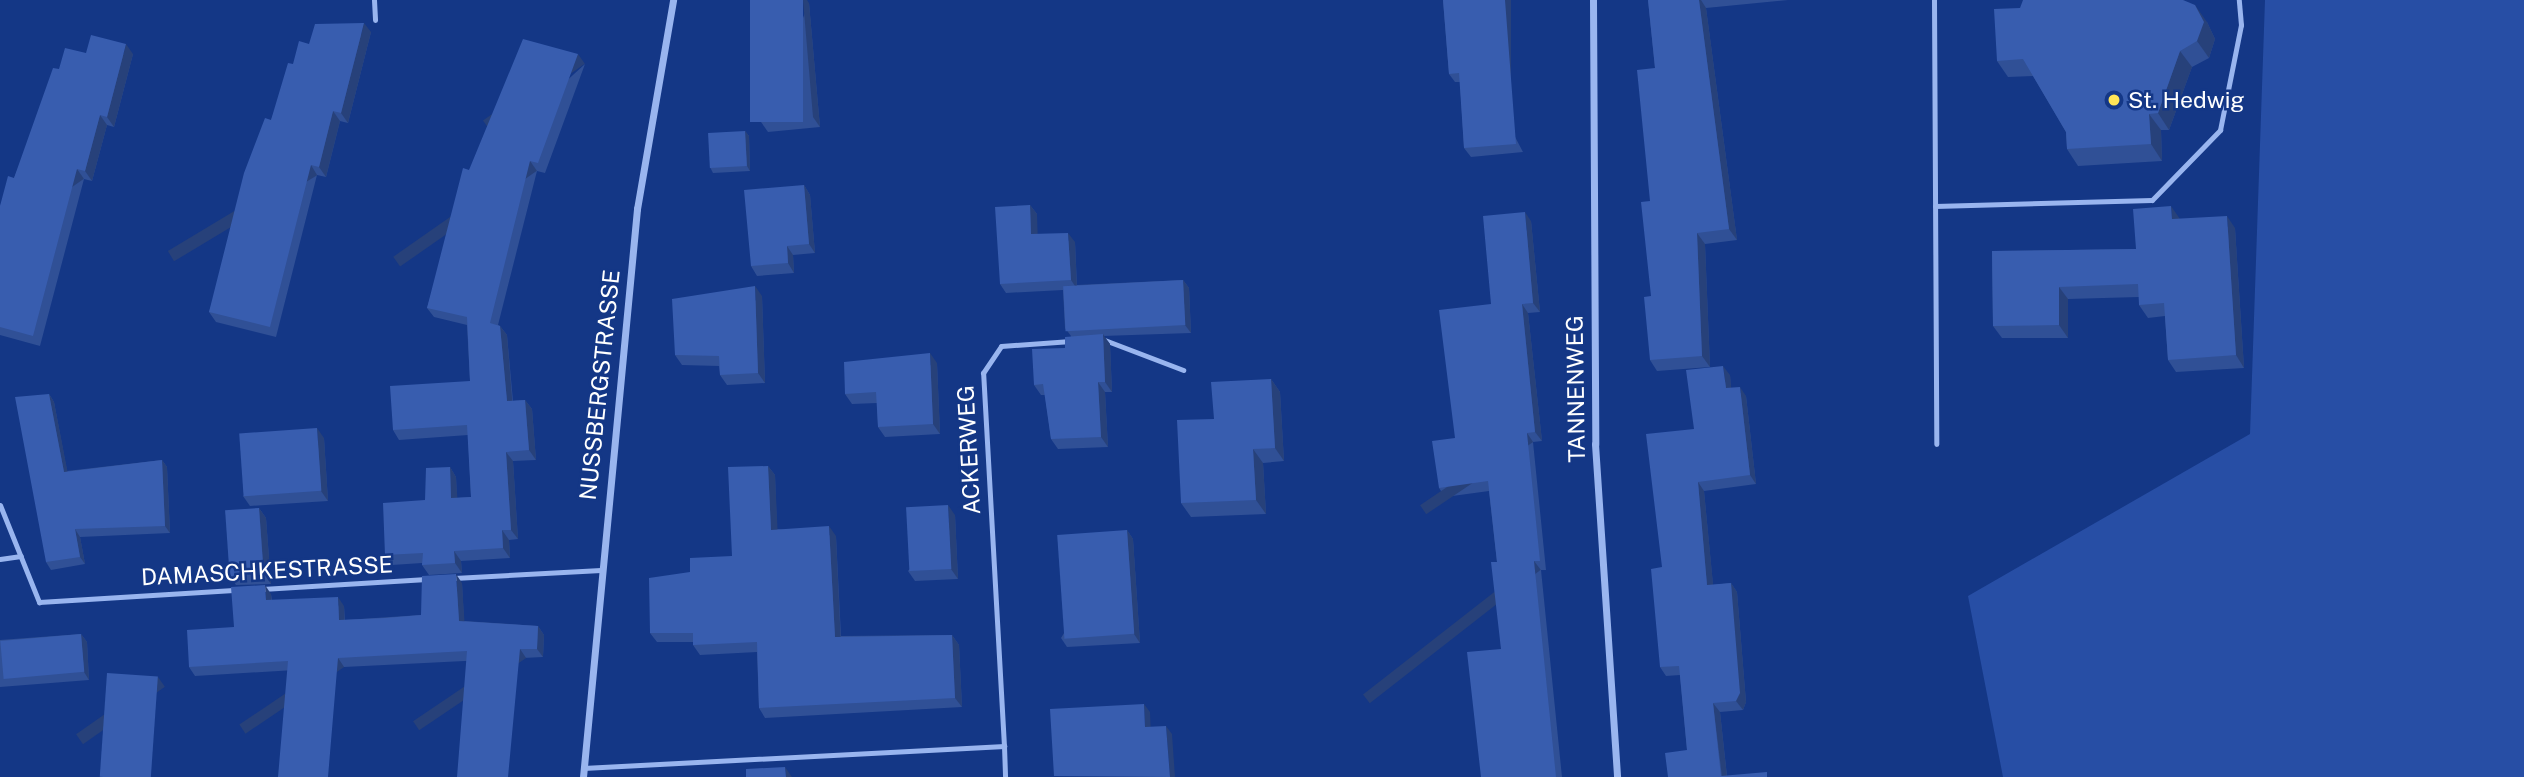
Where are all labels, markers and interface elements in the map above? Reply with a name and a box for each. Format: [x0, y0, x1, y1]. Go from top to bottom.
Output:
place label: St. Hedwig [2128, 86, 2245, 114]
marker: St. Hedwig [2106, 92, 2122, 108]
street label: NUSSBERGSTRASSE [574, 268, 626, 502]
street label: TANNENWEG [1561, 315, 1591, 463]
street label: ACKERWEG [952, 385, 986, 515]
street label: DAMASCHKESTRASSE [140, 551, 394, 591]

